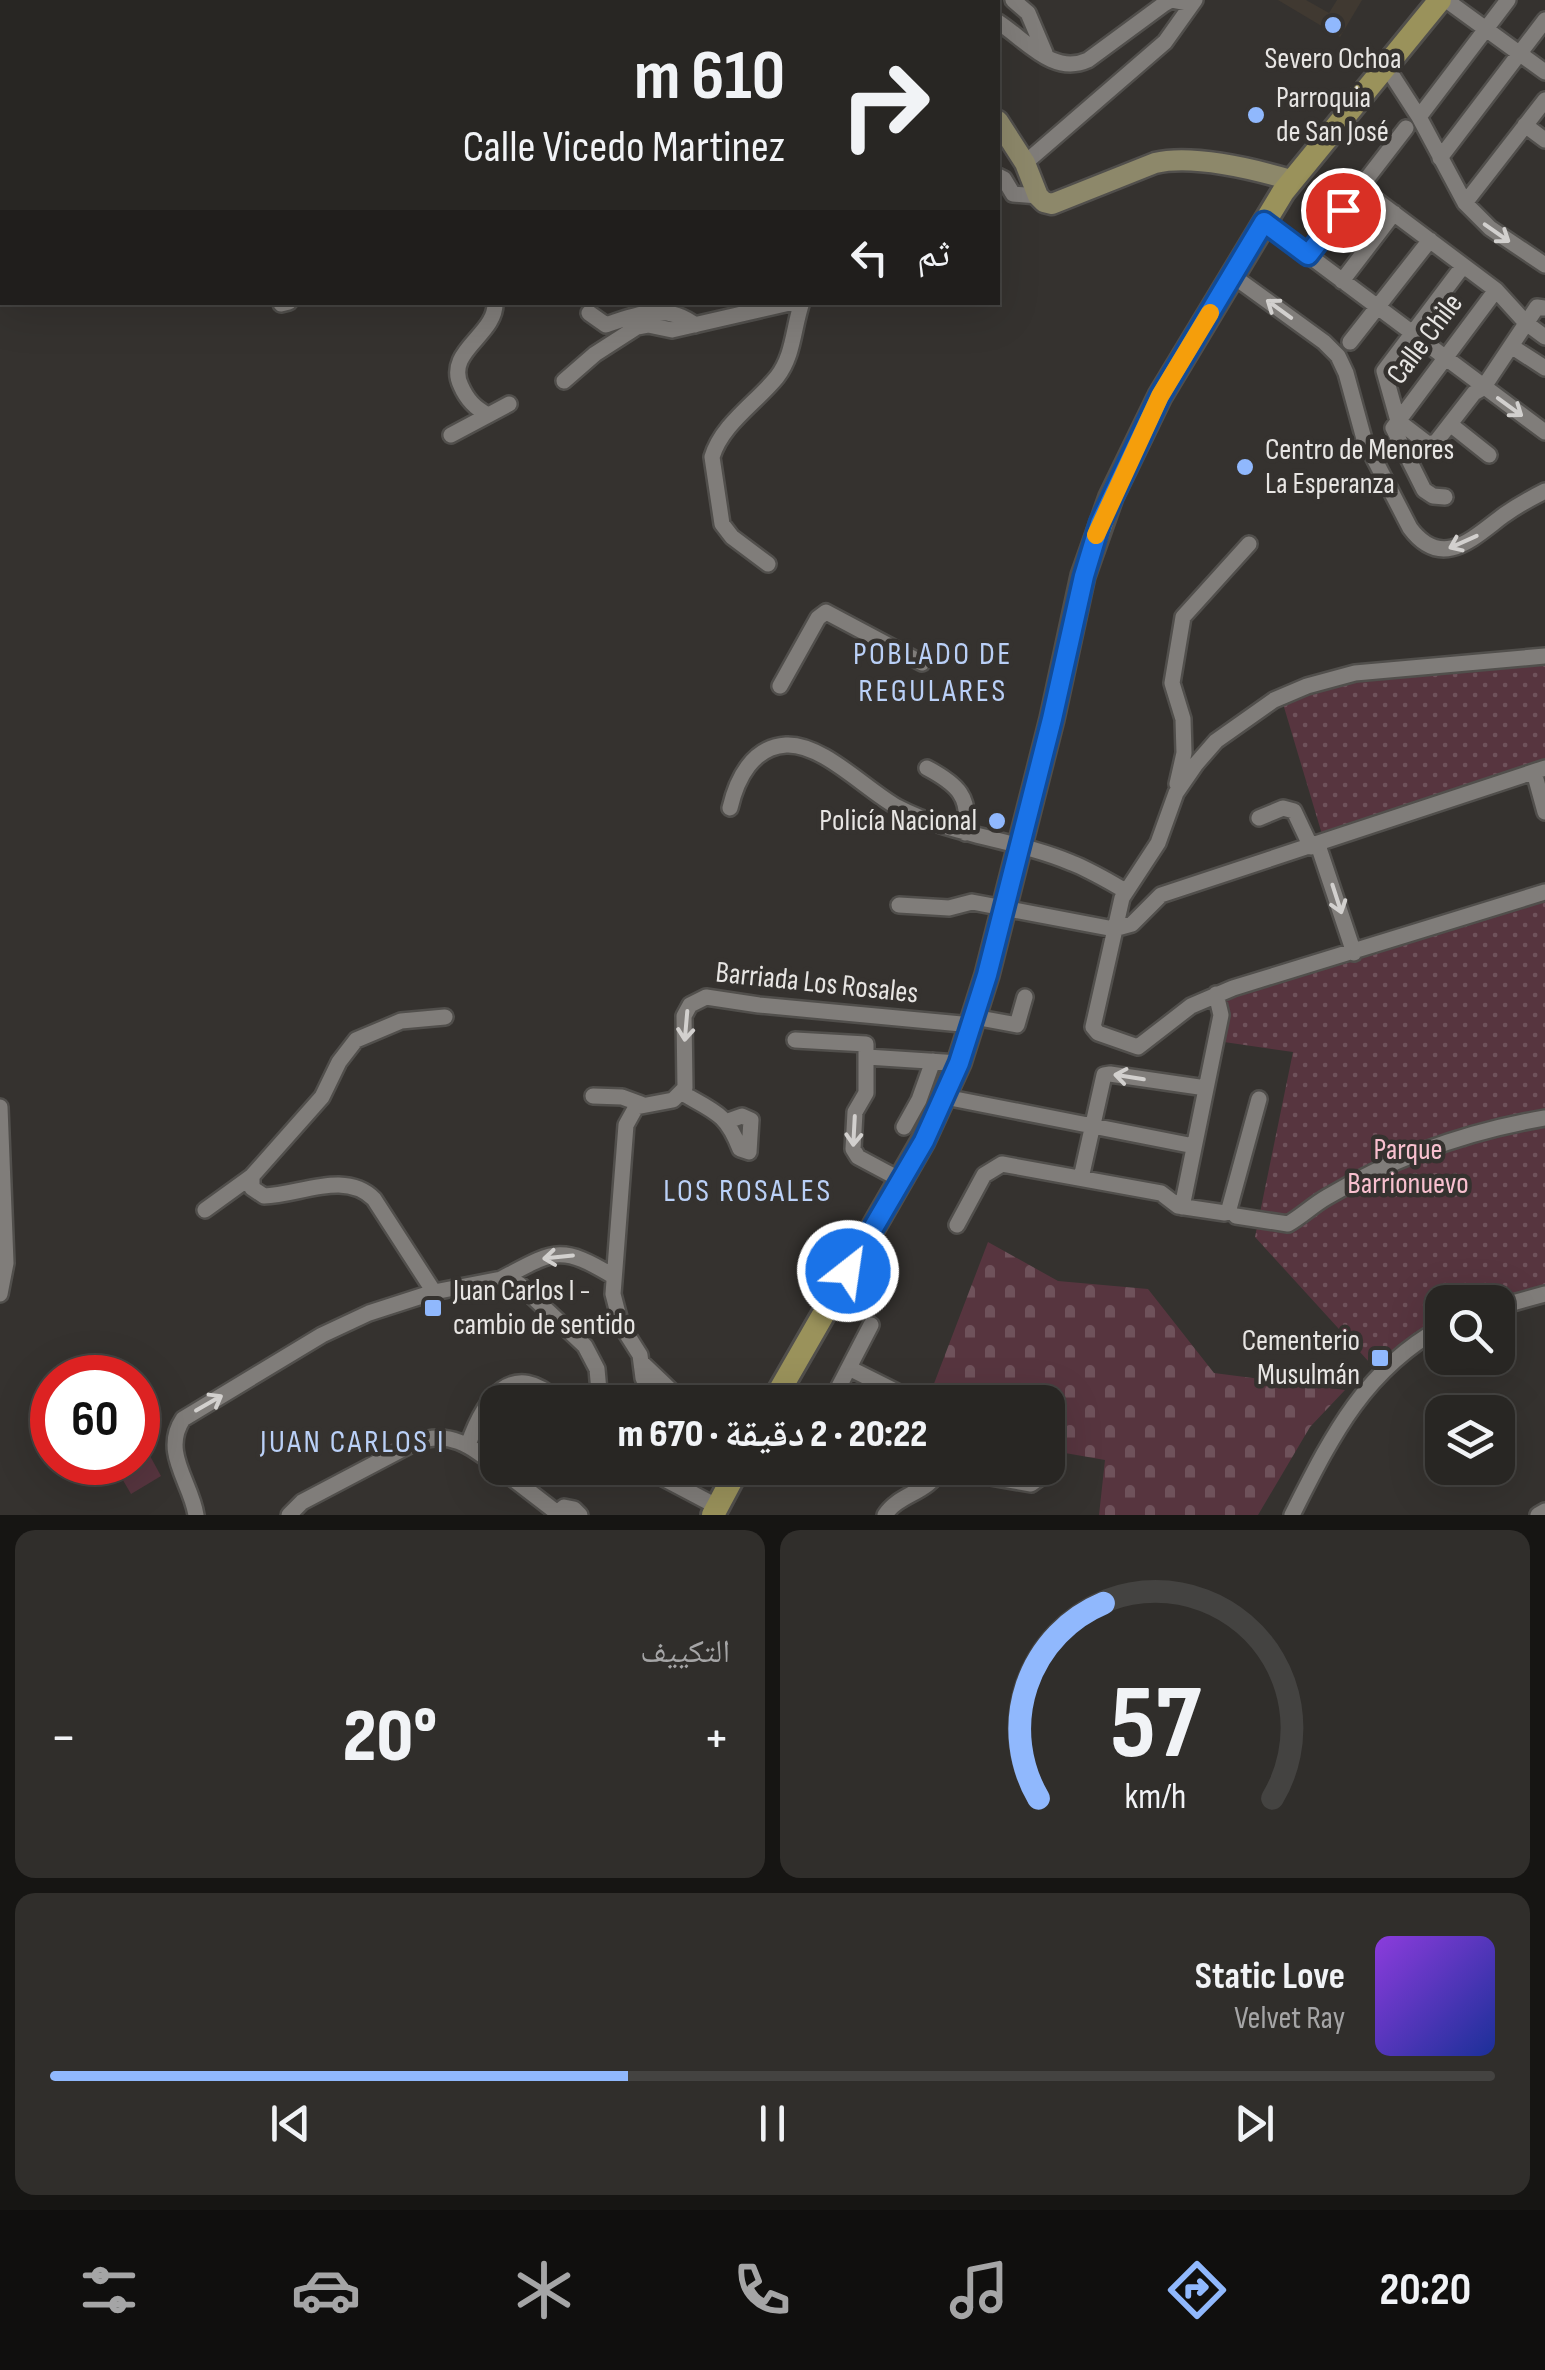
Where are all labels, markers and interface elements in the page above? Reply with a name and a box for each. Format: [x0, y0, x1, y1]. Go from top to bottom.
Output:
marker: Severo Ochoa [1322, 14, 1344, 36]
text: 610 m [634, 35, 785, 119]
icon: right [820, 40, 950, 170]
place label: Severo Ochoa [1264, 41, 1402, 77]
place label: Parroquia de San José [1276, 80, 1389, 150]
marker: Parroquia de San José [1245, 104, 1267, 126]
text: Calle Vicedo Martinez [462, 120, 785, 175]
pin [1301, 168, 1386, 253]
icon: arrive [1316, 183, 1371, 238]
one-way arrow [1483, 222, 1510, 243]
icon: left [842, 230, 897, 285]
text: ثم [917, 232, 950, 277]
street label: Calle Chile [1379, 287, 1471, 391]
one-way arrow [1266, 299, 1293, 320]
one-way arrow [1495, 396, 1523, 417]
place label: Centro de Menores La Esperanza [1265, 432, 1454, 502]
marker: Centro de Menores La Esperanza [1234, 456, 1256, 478]
one-way arrow [1448, 534, 1478, 552]
district label: POBLADO DE REGULARES [853, 635, 1013, 711]
place label: Policía Nacional [819, 803, 977, 839]
marker: Policía Nacional [986, 810, 1008, 832]
one-way arrow [1329, 882, 1347, 914]
street label: Barriada Los Rosales [714, 954, 920, 1012]
one-way arrow [676, 1009, 695, 1042]
one-way arrow [1113, 1067, 1146, 1085]
one-way arrow [844, 1114, 863, 1146]
park label: Parque Barrionuevo [1347, 1132, 1469, 1202]
district label: LOS ROSALES [663, 1172, 833, 1211]
position arrow [796, 1219, 900, 1323]
one-way arrow [542, 1247, 574, 1266]
place label: Juan Carlos I - cambio de sentido [452, 1273, 636, 1343]
map controls [1425, 1285, 1515, 1485]
button: search [1425, 1285, 1515, 1375]
marker: Juan Carlos I - cambio de sentido [422, 1297, 444, 1319]
place label: Cementerio Musulmán [1242, 1323, 1360, 1393]
marker: Cementerio Musulmán [1369, 1347, 1391, 1369]
speed limit sign: 60 [30, 1355, 160, 1485]
one-way arrow [194, 1392, 223, 1412]
button: layers [1425, 1395, 1515, 1485]
text: 20:22 · 2 دقيقة · 670 m [618, 1412, 927, 1457]
district label: JUAN CARLOS I [259, 1423, 446, 1462]
text: التكييف [640, 1633, 730, 1672]
text: 57 [1110, 1662, 1201, 1787]
text: 20° [343, 1692, 437, 1783]
text: − [50, 1705, 77, 1772]
text: + [703, 1705, 730, 1772]
text: km/h [1124, 1776, 1186, 1819]
text: Static Love [1195, 1954, 1345, 1999]
text: Velvet Ray [1234, 1999, 1345, 2038]
icon: previous [263, 2096, 318, 2151]
icon: pause [745, 2096, 800, 2151]
icon: next [1227, 2096, 1282, 2151]
icon: filters [74, 2255, 144, 2325]
icon: car [291, 2255, 361, 2325]
icon: climate [509, 2255, 579, 2325]
icon: phone [727, 2255, 797, 2325]
icon: music [944, 2255, 1014, 2325]
icon: directions [1162, 2255, 1232, 2325]
text: 20:20 [1379, 2263, 1471, 2318]

